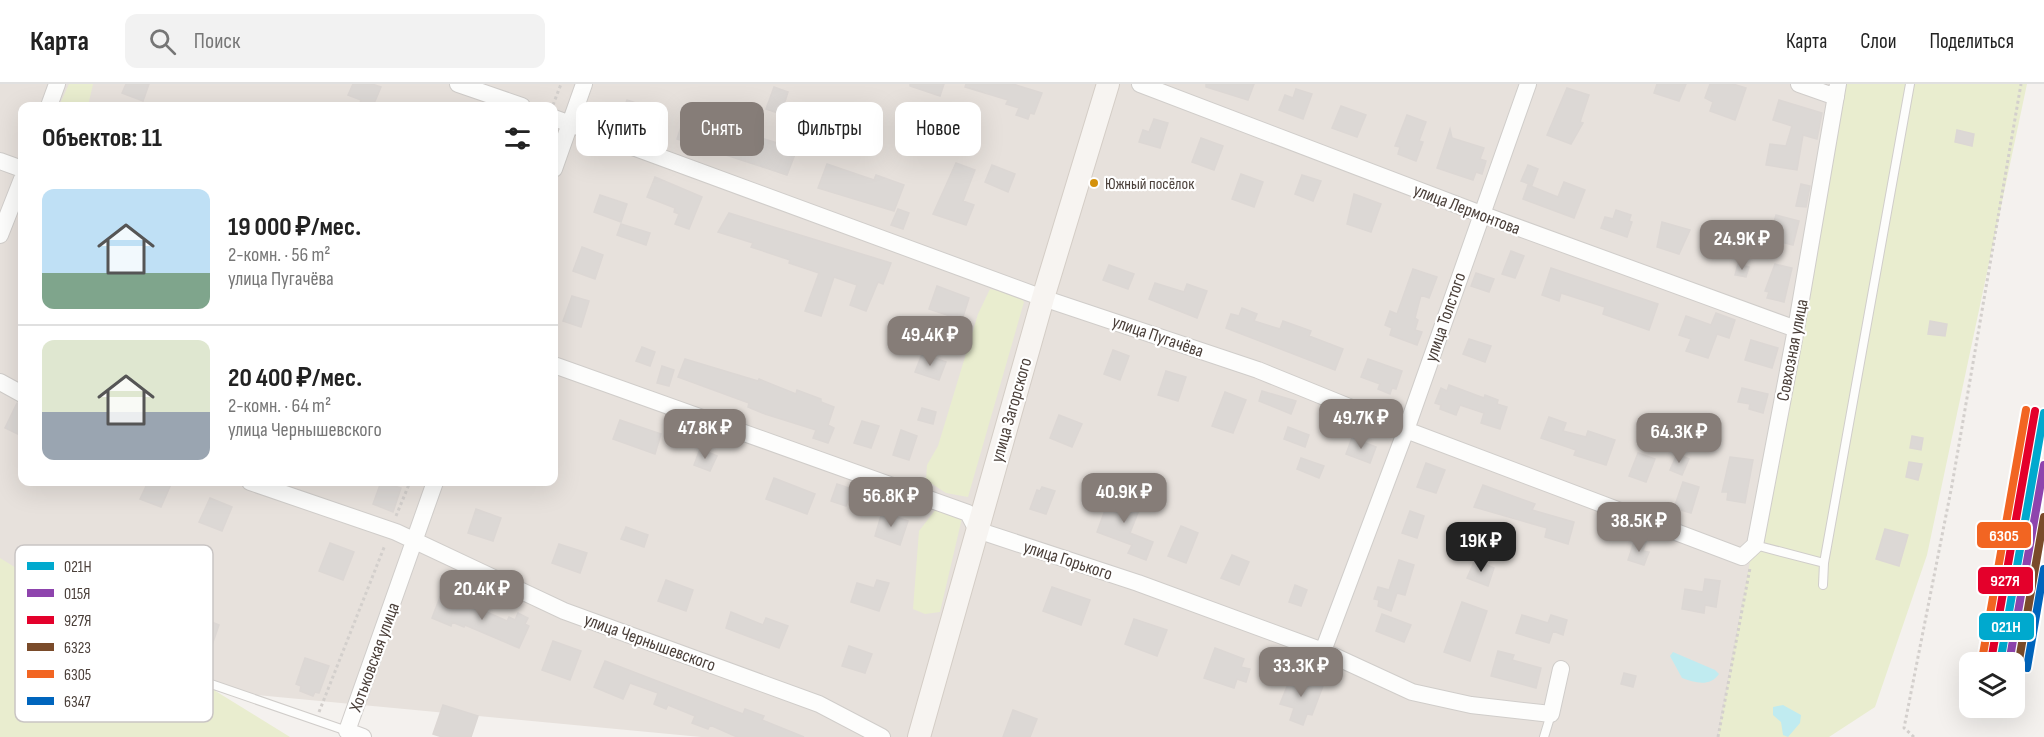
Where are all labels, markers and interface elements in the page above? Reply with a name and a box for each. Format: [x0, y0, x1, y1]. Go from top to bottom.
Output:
search box [125, 14, 545, 68]
text: Карта [30, 25, 89, 58]
icon: search [146, 25, 179, 58]
text: Поиск [194, 28, 240, 55]
text: Карта [1786, 29, 1827, 54]
text: Слои [1860, 29, 1896, 54]
text: Поделиться [1929, 29, 2014, 54]
chip: Купить [576, 102, 668, 156]
chip: Снять [680, 102, 764, 156]
chip: Фильтры [776, 102, 883, 156]
chip: Новое [895, 102, 981, 156]
icon: filters [501, 122, 534, 155]
text: Объектов: 11 [42, 123, 162, 154]
place label: Южный посёлок [1105, 175, 1195, 194]
marker: Южный посёлок [1088, 177, 1100, 189]
street label: улица Лермонтова [1410, 179, 1523, 240]
text: 19 000 ₽/мес. [228, 212, 361, 243]
icon: home [90, 213, 162, 285]
pin: 24.9K ₽ [1687, 220, 1797, 271]
text: 24.9K ₽ [1714, 227, 1770, 251]
text: 2-комн. · 56 m² [228, 243, 331, 267]
text: улица Пугачёва [228, 267, 334, 291]
street label: улица Толстого [1420, 270, 1471, 365]
street label: Совхозная улица [1772, 297, 1813, 403]
street label: улица Пугачёва [1109, 311, 1206, 362]
pin: 49.4K ₽ [875, 316, 985, 367]
text: 49.4K ₽ [901, 323, 959, 347]
street label: улица Загорского [987, 355, 1036, 465]
text: 20 400 ₽/мес. [228, 363, 362, 394]
icon: home [90, 364, 162, 436]
text: 2-комн. · 64 m² [228, 394, 331, 418]
pin: 49.7K ₽ [1306, 399, 1416, 450]
text: 49.7K ₽ [1333, 406, 1389, 430]
pin: 47.8K ₽ [650, 409, 760, 460]
pin: 64.3K ₽ [1624, 413, 1734, 464]
text: 47.8K ₽ [678, 416, 732, 440]
text: улица Чернышевского [228, 418, 382, 442]
text: 64.3K ₽ [1650, 420, 1708, 444]
pin: 40.9K ₽ [1069, 473, 1179, 524]
pin: 56.8K ₽ [836, 477, 946, 528]
text: 40.9K ₽ [1096, 480, 1152, 504]
text: 56.8K ₽ [863, 484, 919, 508]
pin: 38.5K ₽ [1584, 502, 1694, 553]
text: 38.5K ₽ [1611, 509, 1667, 533]
line badge: 6305 [1976, 521, 2032, 549]
pin: 19K ₽ [1439, 522, 1523, 573]
text: 6305 [1989, 527, 2019, 546]
text: 19K ₽ [1460, 529, 1502, 553]
street label: улица Горького [1021, 536, 1115, 585]
legend [15, 545, 213, 722]
text: 021Н [64, 558, 92, 577]
line badge: 927Я [1977, 566, 2034, 595]
pin: 20.4K ₽ [427, 570, 537, 621]
text: 927Я [1990, 572, 2020, 591]
text: 20.4K ₽ [454, 577, 510, 601]
text: 015Я [64, 585, 90, 604]
street label: Хотьковская улица [345, 600, 404, 716]
street label: улица Чернышевского [581, 609, 718, 676]
text: 927Я [64, 612, 92, 631]
line badge: 021Н [1978, 612, 2035, 641]
text: 021Н [1991, 618, 2021, 637]
text: 6323 [64, 639, 91, 658]
pin: 33.3K ₽ [1246, 647, 1356, 698]
map controls [1959, 652, 2025, 718]
button: layers [1959, 652, 2025, 718]
text: 33.3K ₽ [1273, 654, 1329, 678]
text: 6305 [64, 666, 91, 685]
text: 6347 [64, 693, 91, 712]

